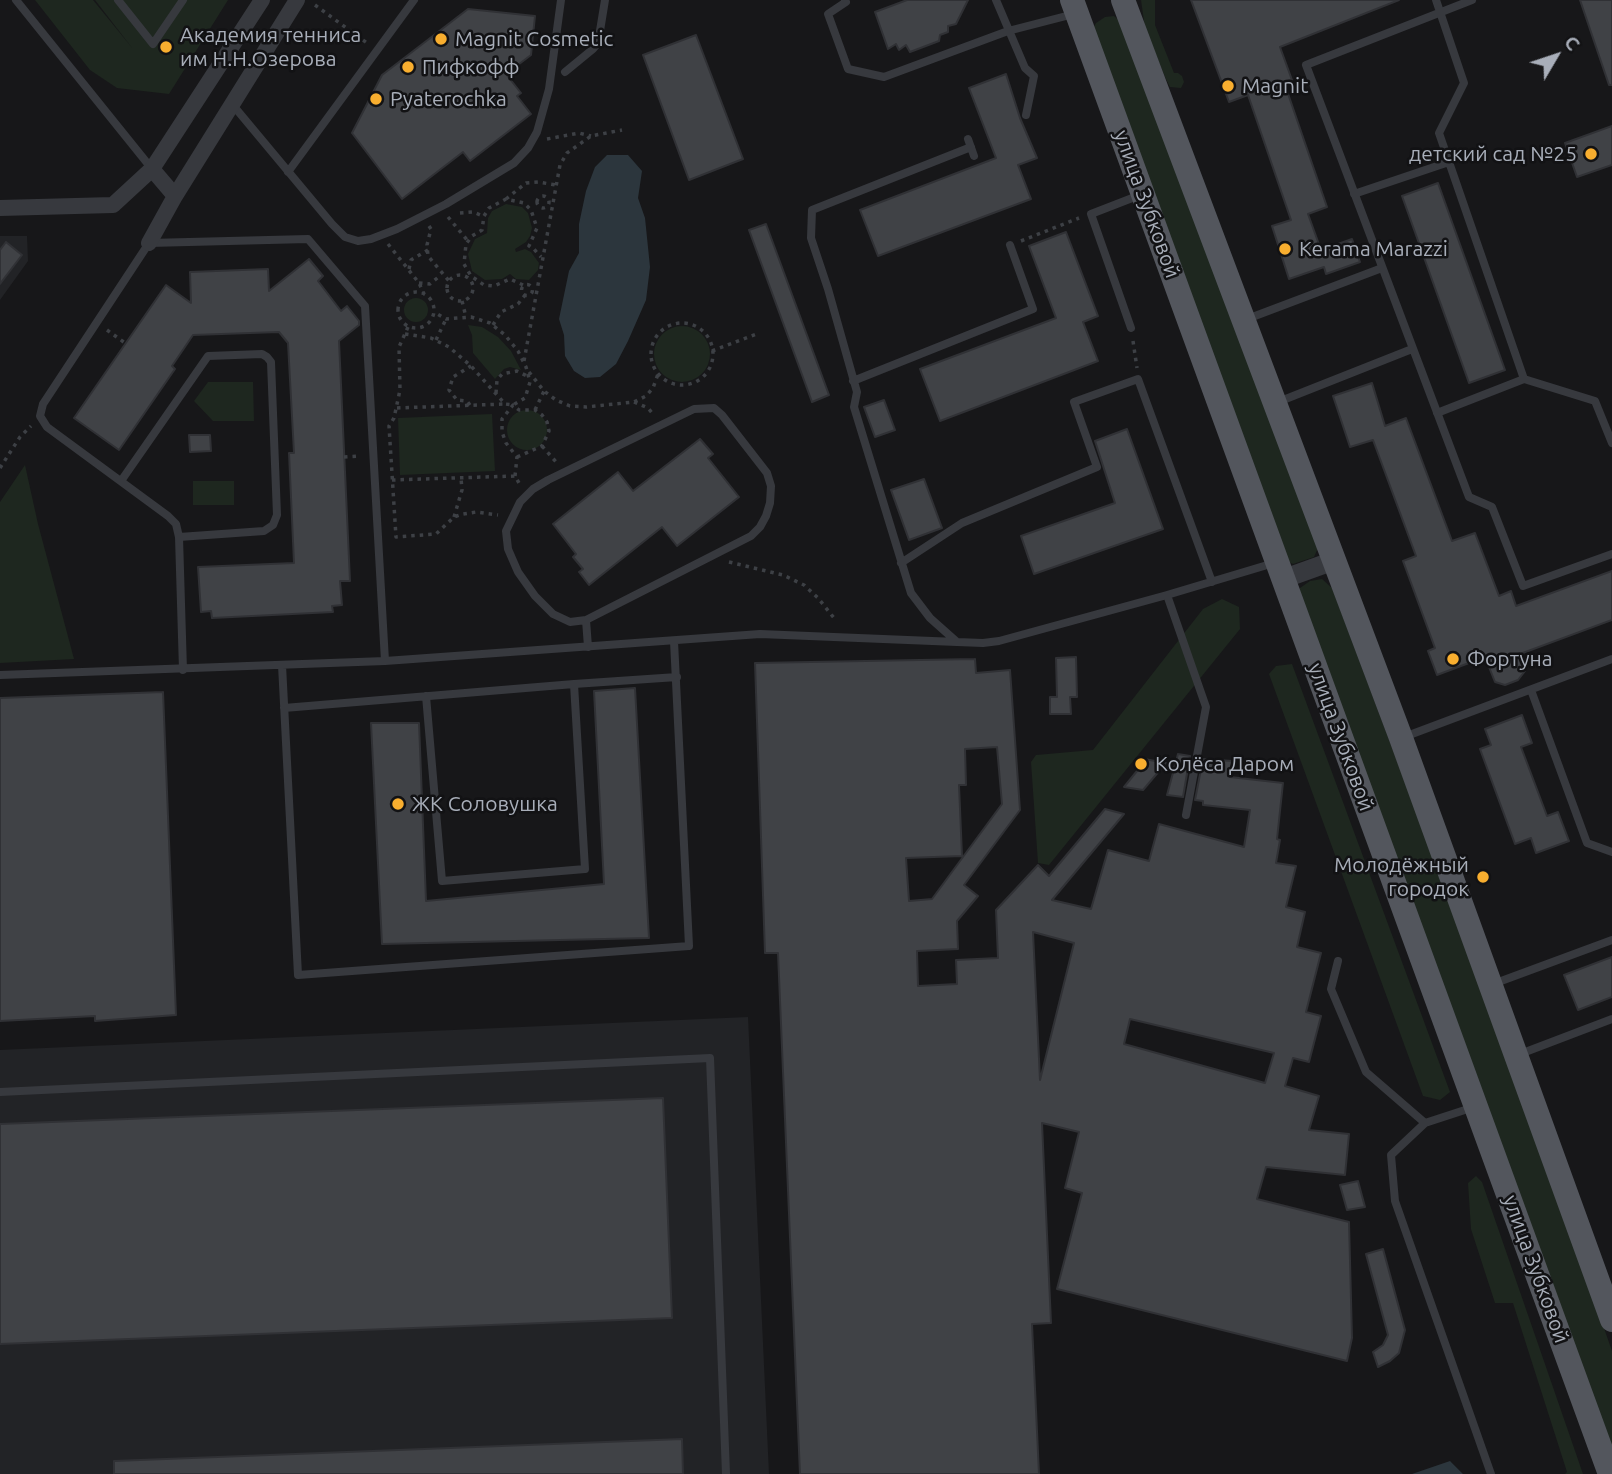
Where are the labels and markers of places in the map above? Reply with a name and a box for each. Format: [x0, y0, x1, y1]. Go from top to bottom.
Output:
place label: Академия тенниса им Н.Н.Озерова [180, 22, 361, 72]
place label: Magnit Cosmetic [455, 26, 613, 52]
marker: Magnit Cosmetic [433, 31, 449, 47]
marker: Академия тенниса им Н.Н.Озерова [158, 39, 174, 55]
place label: Пифкофф [422, 54, 519, 80]
marker: Пифкофф [400, 59, 416, 75]
place label: Magnit [1242, 73, 1308, 99]
marker: Magnit [1220, 78, 1236, 94]
place label: Pyaterochka [390, 86, 507, 112]
marker: Pyaterochka [368, 91, 384, 107]
place label: детский сад №25 [1409, 141, 1577, 167]
marker: детский сад №25 [1583, 146, 1599, 162]
place label: Kerama Marazzi [1299, 236, 1448, 262]
marker: Kerama Marazzi [1277, 241, 1293, 257]
place label: Фортуна [1467, 646, 1553, 672]
marker: Фортуна [1445, 651, 1461, 667]
place label: Колёса Даром [1155, 751, 1294, 777]
marker: Колёса Даром [1133, 756, 1149, 772]
place label: ЖК Соловушка [412, 791, 558, 817]
marker: ЖК Соловушка [390, 796, 406, 812]
place label: Молодёжный городок [1334, 852, 1469, 902]
marker: Молодёжный городок [1475, 869, 1491, 885]

